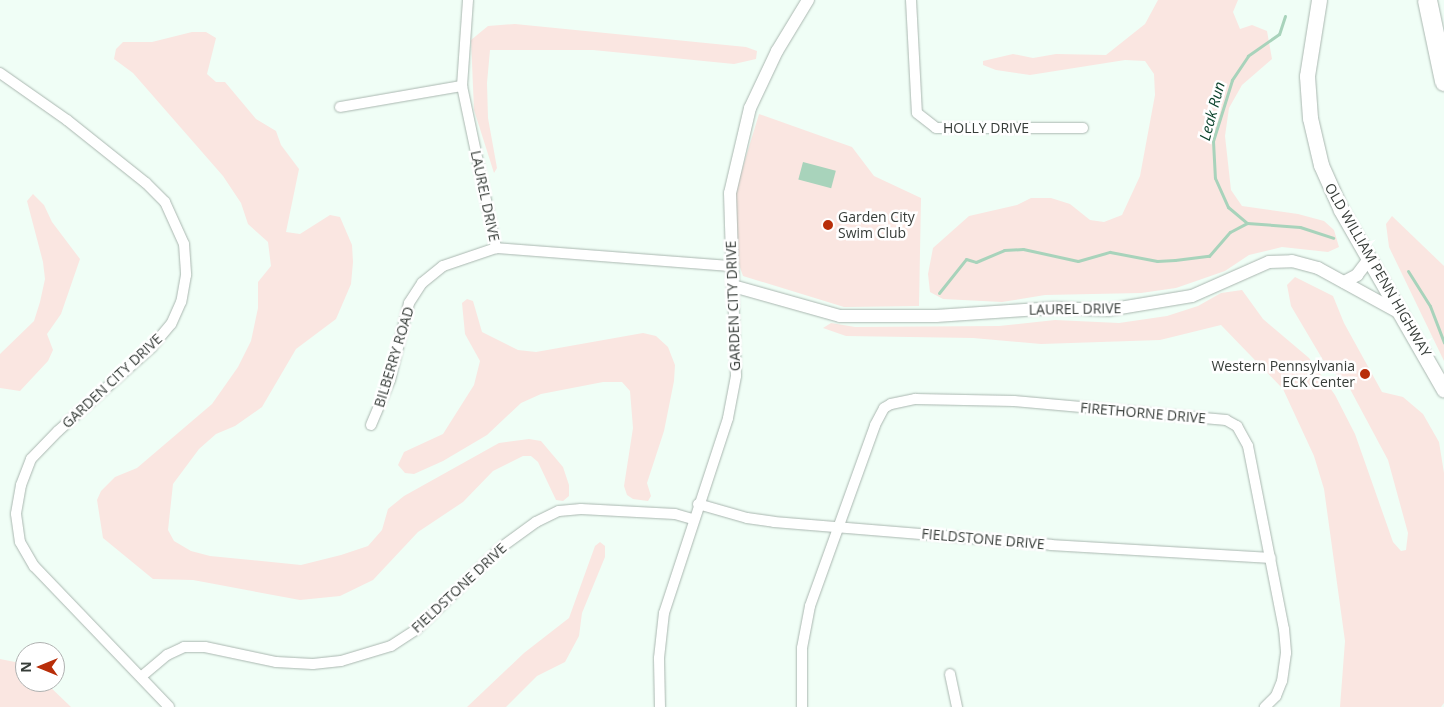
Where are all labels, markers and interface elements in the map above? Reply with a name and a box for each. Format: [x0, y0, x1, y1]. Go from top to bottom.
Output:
water label: Leak Run [1196, 80, 1228, 142]
street label: HOLLY DRIVE [943, 120, 1029, 136]
street label: LAUREL DRIVE [467, 149, 503, 243]
street label: OLD WILLIAM PENN HIGHWAY [1321, 180, 1435, 360]
place label: Garden City Swim Club [838, 209, 915, 242]
marker: Garden City Swim Club [822, 219, 834, 231]
street label: GARDEN CITY DRIVE [722, 240, 744, 372]
street label: LAUREL DRIVE [1029, 300, 1121, 318]
street label: BILBERRY ROAD [371, 305, 417, 409]
street label: GARDEN CITY DRIVE [59, 330, 165, 432]
place label: Western Pennsylvania ECK Center [1211, 358, 1355, 391]
marker: Western Pennsylvania ECK Center [1359, 368, 1371, 380]
street label: FIRETHORNE DRIVE [1080, 399, 1206, 427]
street label: FIELDSTONE DRIVE [921, 525, 1045, 553]
street label: FIELDSTONE DRIVE [408, 540, 510, 636]
north arrow [15, 642, 65, 692]
text: N [16, 661, 35, 673]

